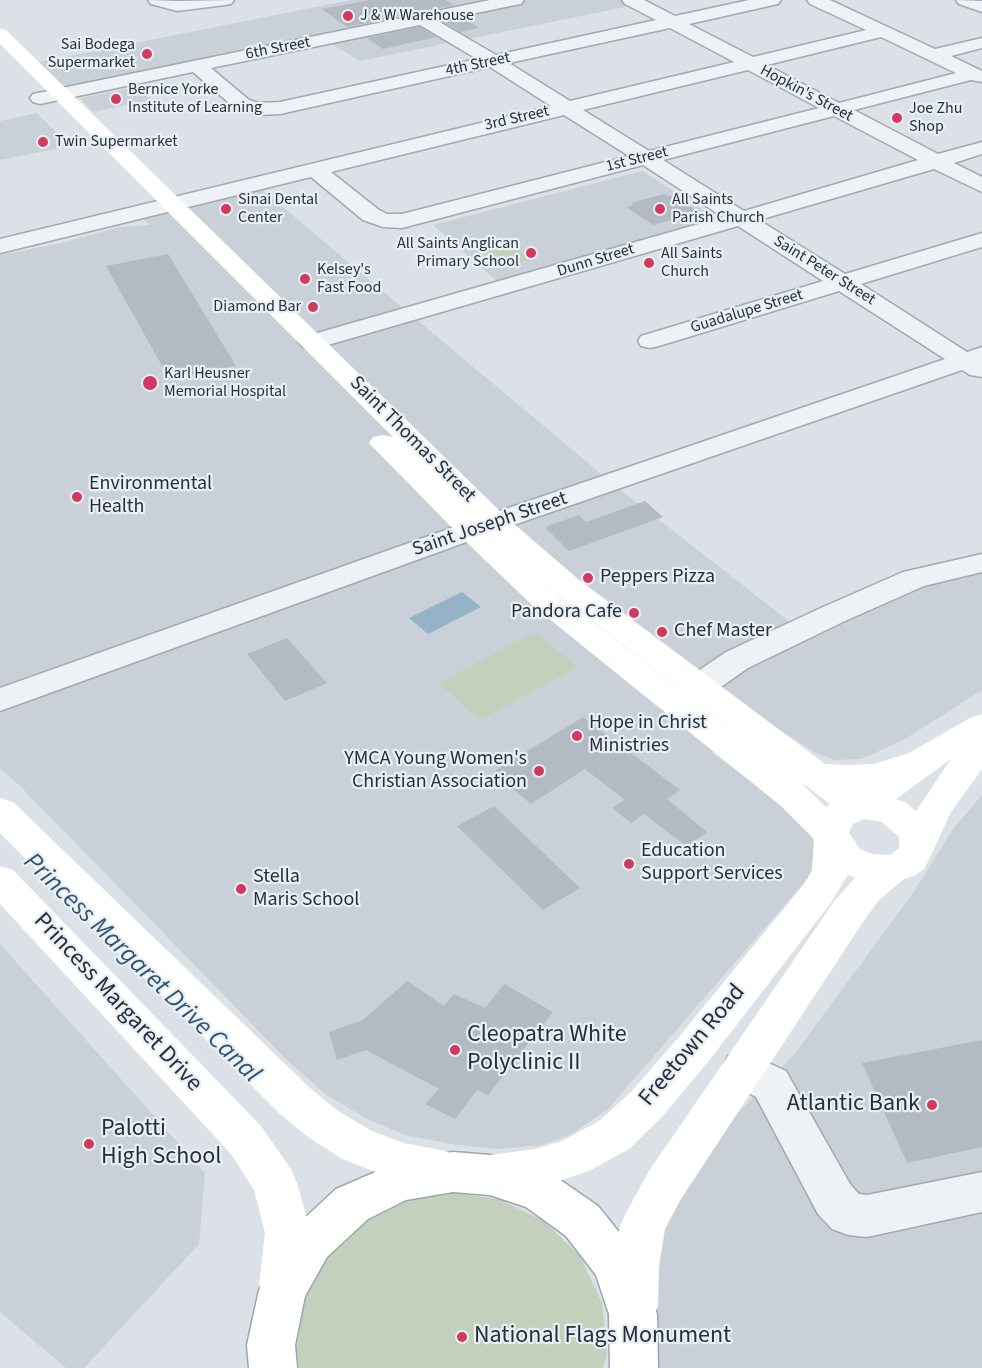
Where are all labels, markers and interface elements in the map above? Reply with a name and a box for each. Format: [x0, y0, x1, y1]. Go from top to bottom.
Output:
place label: J & W Warehouse [360, 6, 474, 26]
marker: J & W Warehouse [341, 9, 355, 23]
street label: 6th Street [244, 33, 312, 65]
place label: Sai Bodega Supermarket [48, 35, 135, 73]
marker: Sai Bodega Supermarket [140, 47, 154, 61]
street label: 4th Street [444, 49, 512, 81]
street label: Hopkin's Street [756, 62, 856, 126]
place label: Bernice Yorke Institute of Learning [128, 80, 262, 118]
marker: Bernice Yorke Institute of Learning [109, 92, 123, 106]
place label: Joe Zhu Shop [909, 99, 963, 137]
street label: 3rd Street [483, 102, 551, 136]
marker: Joe Zhu Shop [890, 111, 904, 125]
place label: Twin Supermarket [55, 132, 178, 152]
marker: Twin Supermarket [36, 135, 50, 149]
street label: 1st Street [604, 143, 670, 177]
place label: Sinai Dental Center [238, 190, 318, 228]
place label: All Saints Parish Church [672, 190, 764, 228]
marker: Sinai Dental Center [219, 202, 233, 216]
marker: All Saints Parish Church [653, 202, 667, 216]
street label: Saint Peter Street [770, 232, 878, 310]
place label: All Saints Anglican Primary School [397, 234, 519, 272]
street label: Dunn Street [555, 240, 637, 282]
place label: All Saints Church [661, 244, 722, 282]
marker: All Saints Anglican Primary School [524, 246, 538, 260]
marker: All Saints Church [642, 256, 656, 270]
place label: Kelsey's Fast Food [317, 260, 381, 298]
marker: Kelsey's Fast Food [298, 272, 312, 286]
street label: Guadalupe Street [689, 286, 805, 338]
place label: Diamond Bar [213, 297, 301, 317]
marker: Diamond Bar [306, 300, 320, 314]
place label: Karl Heusner Memorial Hospital [164, 364, 286, 402]
street label: Saint Thomas Street [344, 372, 480, 508]
marker: Karl Heusner Memorial Hospital [141, 374, 159, 392]
place label: Environmental Health [89, 473, 212, 520]
street label: Saint Joseph Street [409, 487, 571, 563]
marker: Environmental Health [70, 490, 84, 504]
place label: Peppers Pizza [600, 566, 715, 590]
marker: Peppers Pizza [581, 571, 595, 585]
place label: Pandora Cafe [511, 601, 622, 625]
marker: Pandora Cafe [627, 606, 641, 620]
place label: Chef Master [674, 620, 772, 644]
marker: Chef Master [655, 625, 669, 639]
place label: Hope in Christ Ministries [589, 712, 707, 759]
marker: Hope in Christ Ministries [570, 729, 584, 743]
place label: YMCA Young Women's Christian Association [344, 748, 527, 795]
marker: YMCA Young Women's Christian Association [532, 764, 546, 778]
place label: Education Support Services [641, 840, 783, 887]
water label: Princess Margaret Drive Canal [16, 848, 266, 1090]
marker: Education Support Services [622, 857, 636, 871]
place label: Stella Maris School [253, 866, 359, 913]
marker: Stella Maris School [234, 882, 248, 896]
street label: Princess Margaret Drive [27, 907, 207, 1099]
street label: Freetown Road [634, 979, 752, 1113]
place label: Cleopatra White Polyclinic II [467, 1022, 627, 1078]
marker: Cleopatra White Polyclinic II [448, 1043, 462, 1057]
place label: Atlantic Bank [787, 1091, 920, 1119]
marker: Atlantic Bank [925, 1098, 939, 1112]
place label: Palotti High School [101, 1116, 221, 1172]
marker: Palotti High School [82, 1137, 96, 1151]
place label: National Flags Monument [474, 1323, 731, 1351]
marker: National Flags Monument [455, 1330, 469, 1344]

